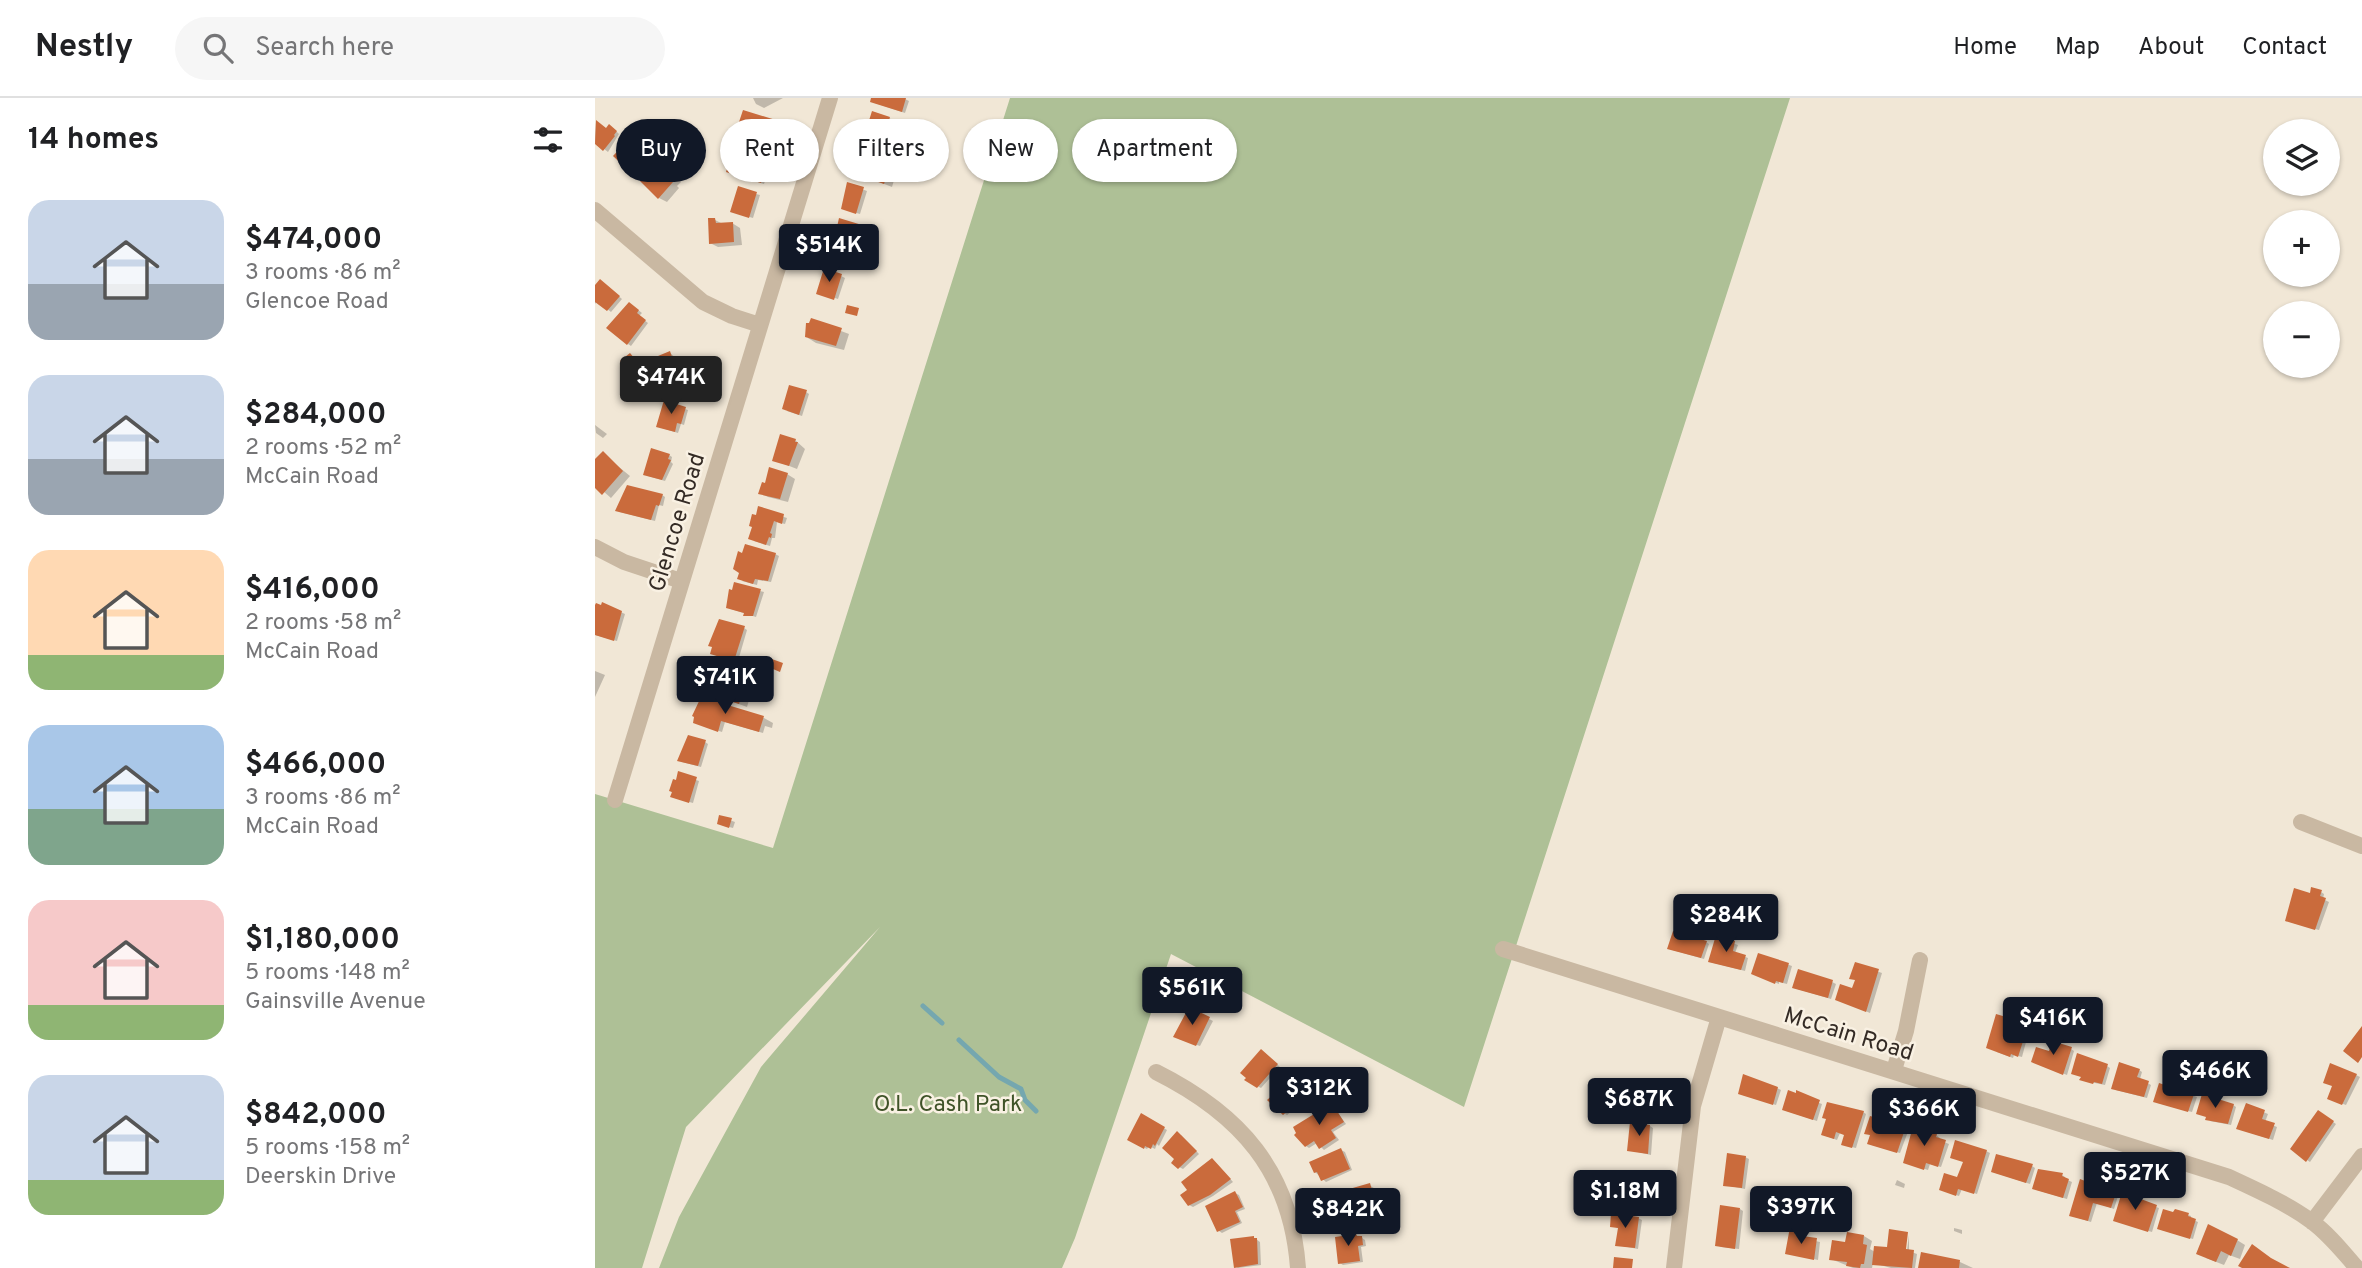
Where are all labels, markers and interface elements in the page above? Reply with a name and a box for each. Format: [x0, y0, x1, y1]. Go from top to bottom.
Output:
search box [175, 17, 665, 80]
text: Nestly [35, 27, 133, 69]
icon: search [199, 29, 237, 67]
text: Search here [255, 32, 394, 65]
text: Home [1953, 33, 2017, 63]
text: Map [2055, 33, 2100, 63]
text: About [2138, 33, 2204, 63]
text: Contact [2242, 33, 2327, 63]
chip: Buy [616, 119, 706, 182]
chip: Rent [720, 119, 819, 182]
chip: Filters [833, 119, 949, 182]
chip: New [963, 119, 1058, 182]
chip: Apartment [1072, 119, 1237, 182]
map controls [2263, 119, 2340, 378]
button: layers [2263, 119, 2340, 196]
icon: filters [529, 121, 567, 159]
text: 14 homes [28, 122, 159, 159]
button: + [2263, 210, 2340, 287]
text: $474,000 [245, 222, 382, 259]
pin: $514K [780, 225, 878, 284]
icon: home [84, 228, 168, 312]
text: $514K [795, 232, 863, 261]
text: 3 rooms · 86 m² [245, 259, 401, 288]
text: Glencoe Road [245, 288, 389, 317]
button: − [2263, 301, 2340, 378]
pin: $474K [622, 356, 720, 416]
text: $474K [636, 364, 706, 393]
text: $284,000 [245, 397, 386, 434]
icon: home [84, 403, 168, 487]
text: 2 rooms · 52 m² [245, 434, 401, 463]
street label: Glencoe Road [644, 450, 713, 596]
text: McCain Road [245, 463, 379, 492]
text: $416,000 [245, 572, 380, 609]
icon: home [84, 578, 168, 662]
text: 2 rooms · 58 m² [245, 609, 401, 638]
text: McCain Road [245, 638, 379, 667]
pin: $741K [676, 656, 774, 716]
text: $741K [693, 664, 757, 693]
text: $466,000 [245, 747, 386, 784]
icon: home [84, 753, 168, 837]
text: 3 rooms · 86 m² [245, 784, 401, 813]
text: McCain Road [245, 813, 379, 842]
pin: $284K [1677, 894, 1775, 954]
text: $284K [1689, 902, 1763, 931]
text: $1,180,000 [245, 922, 400, 959]
icon: home [84, 928, 168, 1012]
text: 5 rooms · 148 m² [245, 959, 410, 988]
pin: $561K [1143, 968, 1241, 1027]
text: $561K [1158, 975, 1226, 1004]
text: Gainsville Avenue [245, 988, 426, 1017]
pin: $416K [2004, 998, 2102, 1057]
street label: McCain Road [1780, 1002, 1917, 1069]
text: $416K [2019, 1005, 2087, 1034]
pin: $466K [2166, 1051, 2264, 1110]
text: $466K [2178, 1058, 2252, 1087]
pin: $312K [1270, 1068, 1368, 1127]
text: $312K [1285, 1075, 1353, 1104]
pin: $687K [1590, 1079, 1688, 1138]
text: $687K [1604, 1086, 1674, 1115]
pin: $366K [1875, 1088, 1973, 1148]
park label: O.L. Cash Park [874, 1091, 1022, 1120]
text: $366K [1888, 1096, 1960, 1125]
text: $842,000 [245, 1097, 386, 1134]
icon: home [84, 1103, 168, 1187]
text: 5 rooms · 158 m² [245, 1134, 410, 1163]
pin: $527K [2086, 1152, 2184, 1212]
text: $527K [2100, 1160, 2170, 1189]
text: Deerskin Drive [245, 1163, 396, 1192]
pin: $1.18M [1568, 1170, 1682, 1230]
text: $1.18M [1590, 1178, 1660, 1207]
pin: $397K [1752, 1186, 1850, 1246]
pin: $842K [1299, 1188, 1397, 1248]
text: $397K [1766, 1194, 1836, 1223]
text: $842K [1311, 1196, 1385, 1225]

